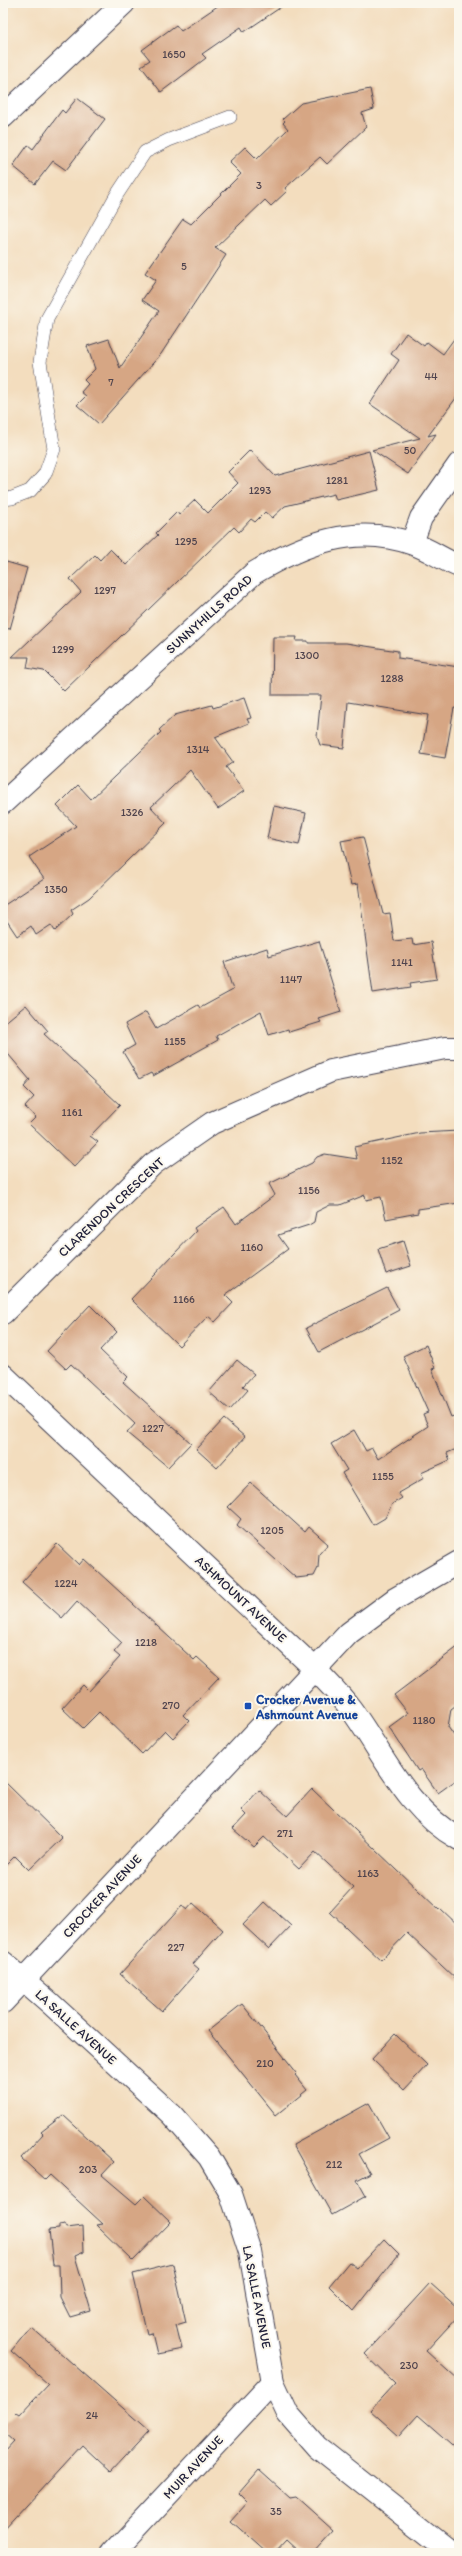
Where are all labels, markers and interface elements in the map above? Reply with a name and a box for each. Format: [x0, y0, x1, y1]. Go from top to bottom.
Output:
house number: 1650 [162, 48, 186, 61]
house number: 3 [256, 179, 262, 192]
house number: 5 [181, 260, 187, 273]
house number: 44 [424, 370, 438, 383]
house number: 7 [108, 376, 114, 389]
house number: 50 [404, 444, 416, 457]
house number: 1281 [326, 474, 348, 487]
house number: 1293 [249, 484, 271, 497]
house number: 1295 [175, 535, 197, 548]
street label: SUNNYHILLS ROAD [163, 571, 256, 657]
house number: 1297 [94, 584, 117, 597]
house number: 1299 [52, 643, 74, 656]
house number: 1300 [295, 649, 320, 662]
house number: 1288 [381, 672, 403, 685]
house number: 1314 [187, 743, 210, 756]
house number: 1326 [121, 806, 144, 819]
house number: 1350 [44, 883, 68, 896]
house number: 1141 [391, 956, 413, 969]
house number: 1147 [280, 973, 303, 986]
house number: 1155 [164, 1035, 186, 1048]
house number: 1161 [61, 1106, 83, 1119]
street label: CLARENDON CRESCENT [55, 1154, 168, 1260]
house number: 1152 [381, 1154, 403, 1167]
house number: 1156 [298, 1184, 320, 1197]
house number: 1160 [241, 1241, 264, 1254]
house number: 1166 [173, 1293, 195, 1306]
house number: 1227 [142, 1422, 165, 1435]
house number: 1155 [372, 1470, 394, 1483]
house number: 1205 [260, 1524, 284, 1537]
street label: ASHMOUNT AVENUE [192, 1553, 290, 1645]
house number: 1224 [54, 1577, 78, 1590]
house number: 1218 [135, 1636, 157, 1649]
place label: Crocker Avenue & Ashmount Avenue [255, 1692, 358, 1722]
house number: 270 [162, 1699, 180, 1712]
marker: Crocker Avenue & Ashmount Avenue [243, 1701, 253, 1711]
house number: 1180 [412, 1714, 436, 1727]
house number: 271 [277, 1827, 293, 1840]
street label: CROCKER AVENUE [60, 1851, 144, 1941]
house number: 1163 [357, 1867, 379, 1880]
house number: 227 [167, 1941, 185, 1954]
street label: LA SALLE AVENUE [32, 1986, 120, 2068]
house number: 210 [256, 2057, 274, 2070]
house number: 212 [326, 2158, 343, 2171]
house number: 203 [79, 2163, 97, 2176]
street label: LA SALLE AVENUE [240, 2244, 274, 2350]
house number: 230 [400, 2359, 418, 2372]
house number: 24 [86, 2409, 99, 2422]
street label: MUIR AVENUE [160, 2432, 226, 2502]
house number: 35 [270, 2505, 282, 2518]

